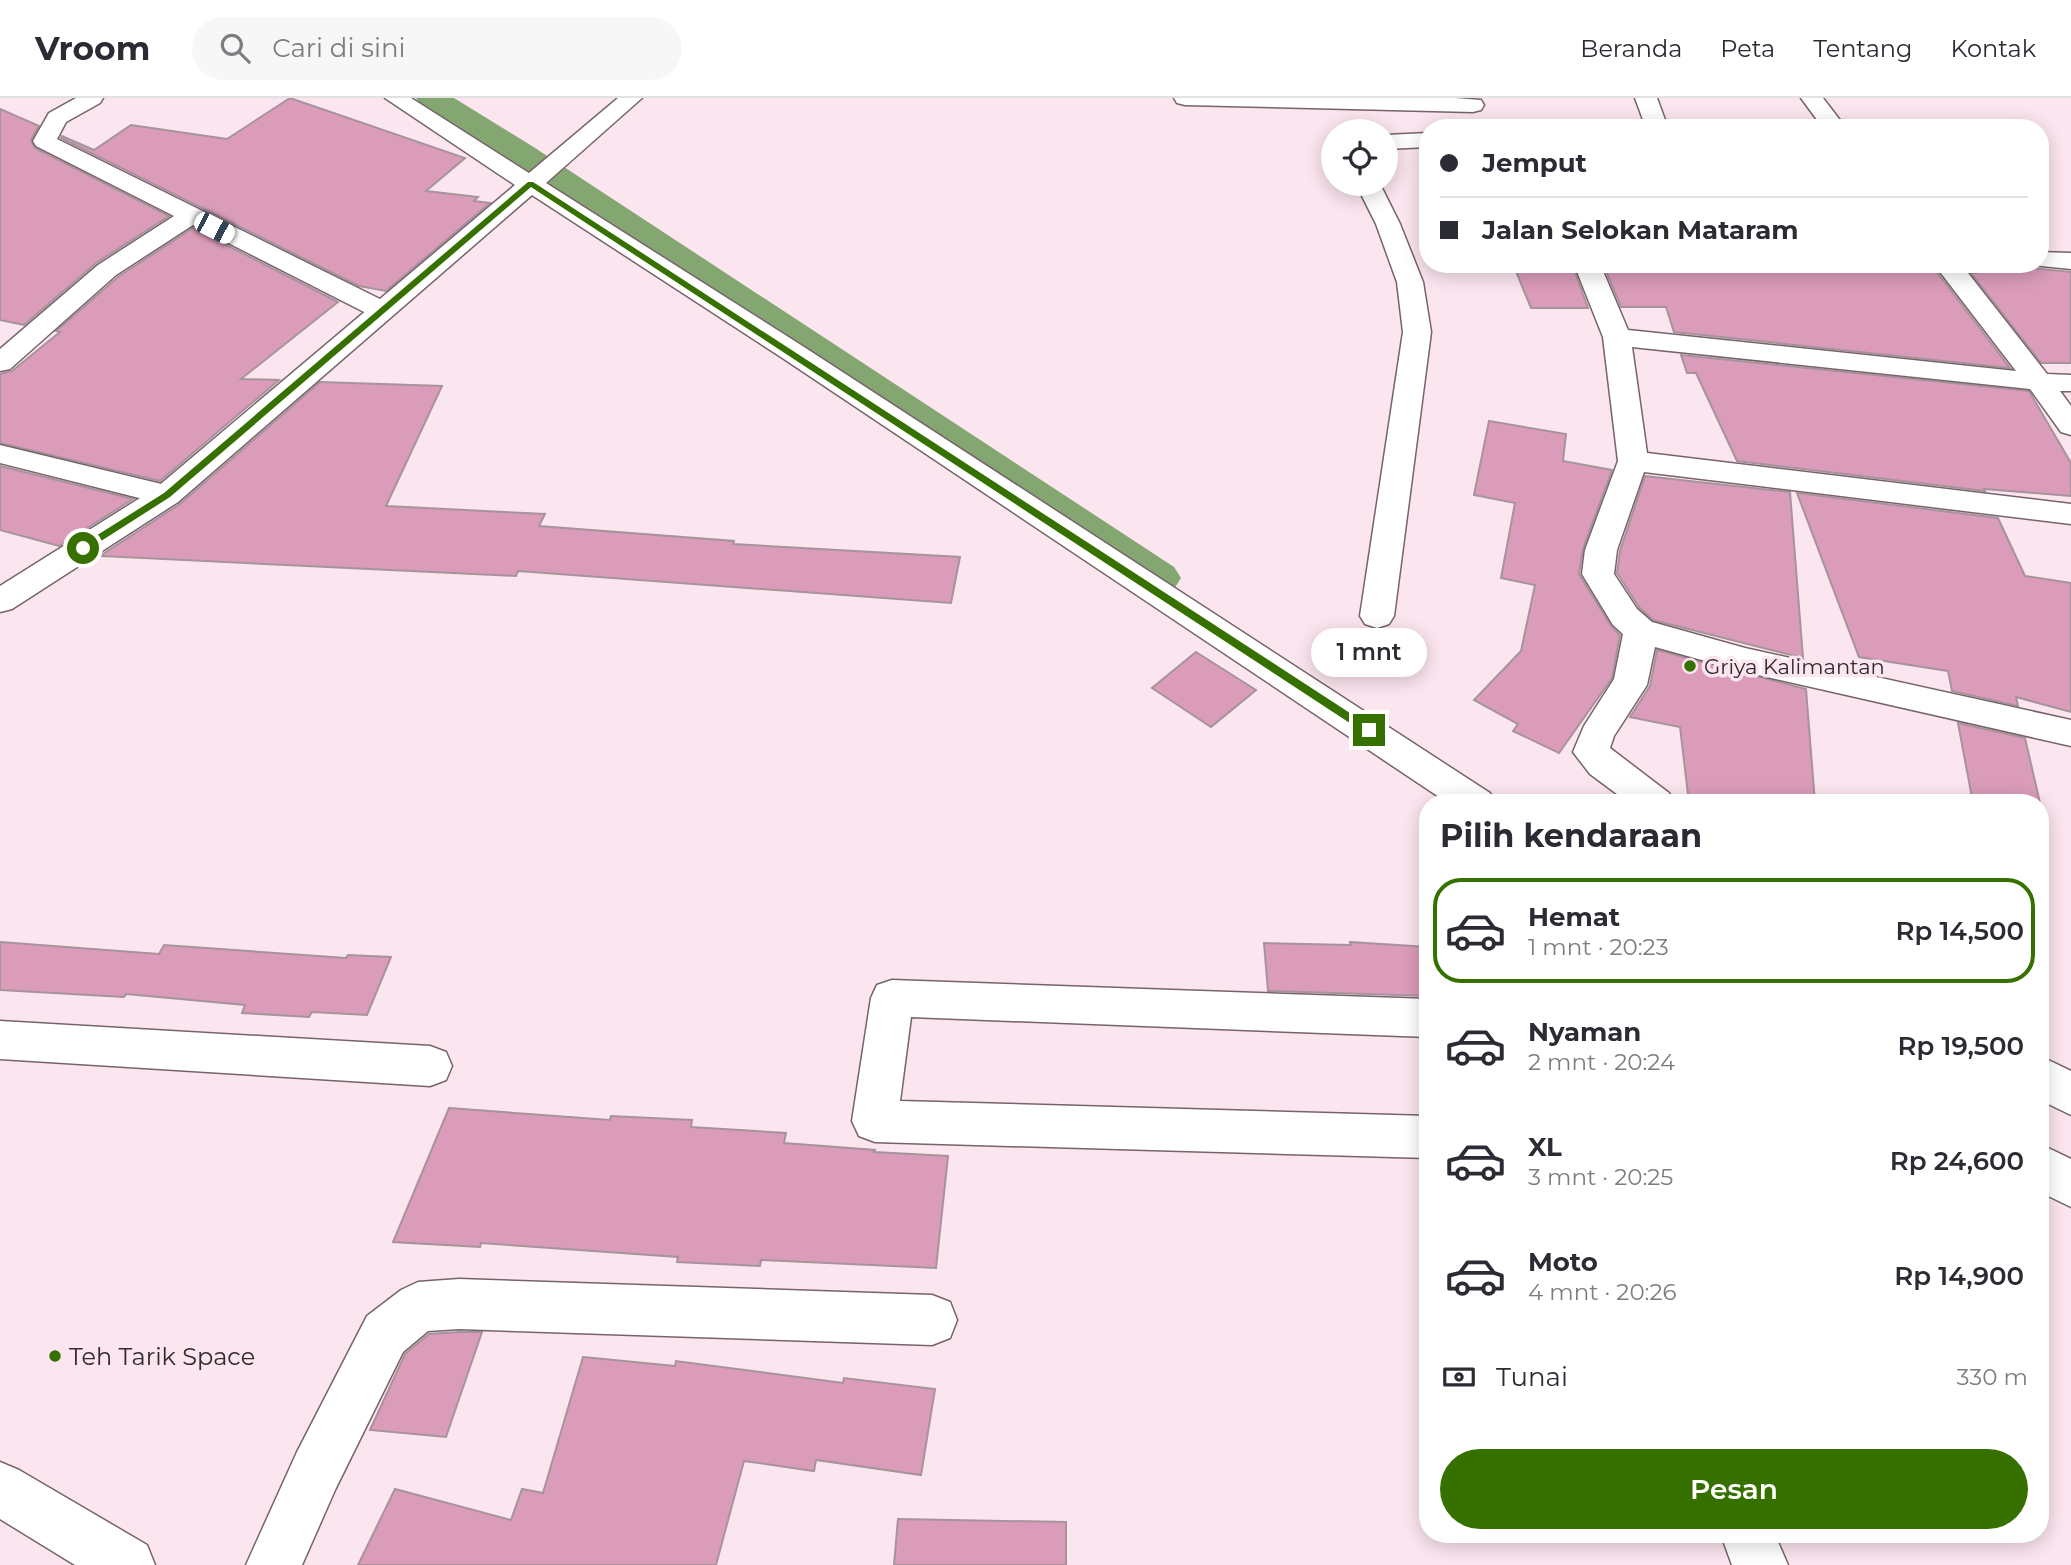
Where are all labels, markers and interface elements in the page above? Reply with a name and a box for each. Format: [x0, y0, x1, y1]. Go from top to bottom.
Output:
search box [192, 17, 682, 80]
text: Vroom [35, 28, 150, 68]
icon: search [216, 29, 254, 67]
text: Cari di sini [272, 32, 406, 64]
text: Beranda [1580, 34, 1682, 63]
text: Peta [1720, 34, 1775, 63]
text: Tentang [1813, 34, 1912, 63]
text: Kontak [1950, 34, 2036, 63]
map controls [1321, 119, 1398, 196]
button: locate [1321, 119, 1398, 196]
text: Jemput [1482, 147, 1587, 179]
car [191, 209, 238, 247]
text: Jalan Selokan Mataram [1482, 214, 1799, 246]
route start [67, 532, 99, 564]
callout: 1 mnt [1311, 628, 1427, 678]
text: 1 mnt [1337, 638, 1401, 666]
place label: Griya Kalimantan [1704, 654, 1885, 679]
marker: Griya Kalimantan [1682, 658, 1698, 674]
route end [1353, 714, 1385, 746]
text: Pilih kendaraan [1440, 816, 1702, 855]
icon: car [1444, 899, 1507, 962]
text: Hemat [1528, 901, 1620, 933]
text: Rp 14,500 [1895, 915, 2024, 947]
text: 1 mnt · 20:23 [1528, 933, 1669, 961]
icon: car [1444, 1014, 1507, 1077]
text: Nyaman [1528, 1016, 1641, 1048]
text: Rp 19,500 [1898, 1030, 2024, 1062]
text: 2 mnt · 20:24 [1528, 1048, 1675, 1076]
icon: car [1444, 1129, 1507, 1192]
text: XL [1528, 1131, 1562, 1163]
text: Rp 24,600 [1890, 1145, 2024, 1177]
text: 3 mnt · 20:25 [1528, 1163, 1673, 1191]
icon: car [1444, 1244, 1507, 1307]
text: Moto [1528, 1246, 1598, 1278]
text: Rp 14,900 [1894, 1260, 2024, 1292]
text: 4 mnt · 20:26 [1528, 1278, 1677, 1306]
place label: Teh Tarik Space [69, 1342, 255, 1371]
marker: Teh Tarik Space [47, 1348, 63, 1364]
icon: cash [1440, 1358, 1478, 1396]
text: Tunai [1496, 1361, 1568, 1393]
text: 330 m [1957, 1363, 2028, 1391]
button: Pesan [1440, 1449, 2028, 1529]

